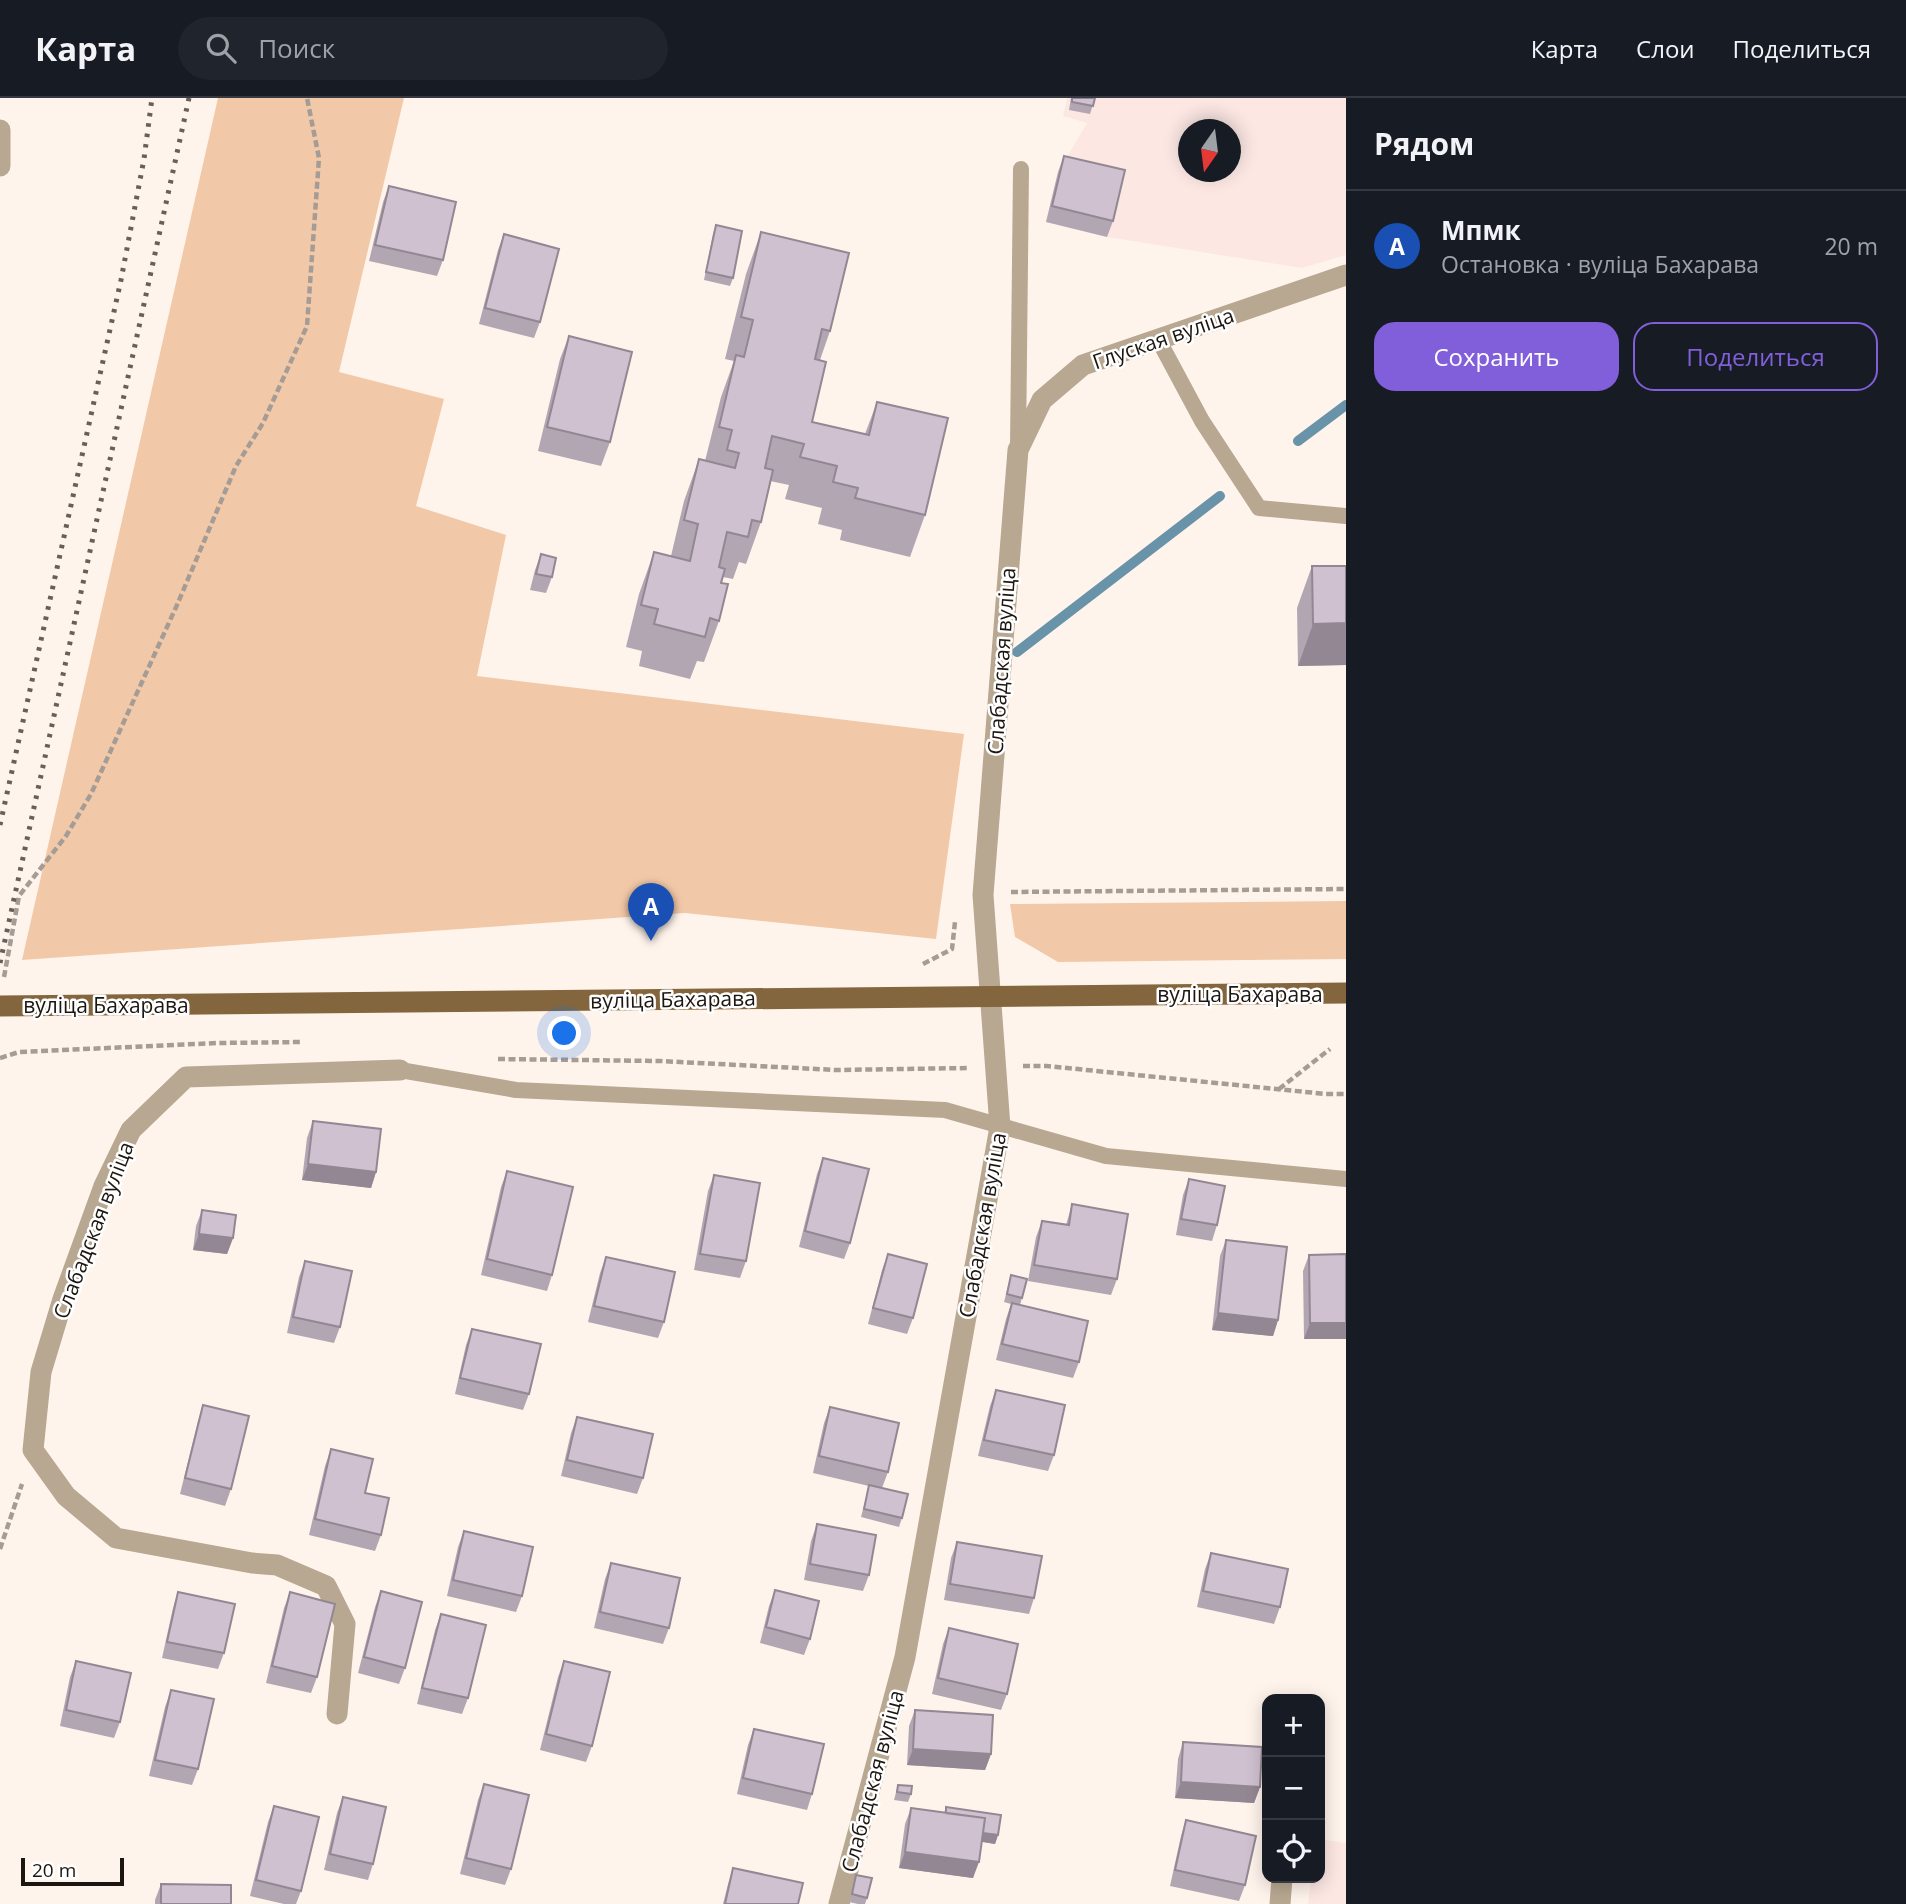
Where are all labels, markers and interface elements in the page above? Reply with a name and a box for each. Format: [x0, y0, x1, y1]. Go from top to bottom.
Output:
search box [178, 17, 668, 80]
text: Карта [35, 26, 136, 71]
icon: search [202, 29, 240, 67]
text: Поиск [258, 30, 335, 66]
text: Карта [1531, 32, 1598, 65]
text: Слои [1636, 32, 1695, 65]
text: Поделиться [1733, 32, 1871, 65]
north arrow [1178, 119, 1241, 182]
text: Рядом [1374, 123, 1474, 164]
text: Мпмк [1441, 212, 1521, 248]
text: A [1389, 230, 1405, 262]
text: 20 m [1824, 230, 1878, 262]
text: Остановка · вуліца Бахарава [1441, 248, 1759, 280]
street label: Глуская вуліца [1089, 301, 1237, 375]
button: Сохранить [1374, 322, 1619, 391]
button: Поделиться [1633, 322, 1878, 391]
street label: Слабадская вуліца [980, 566, 1022, 756]
pin: A [628, 883, 674, 941]
street label: вуліца Бахарава [1157, 980, 1323, 1008]
street label: вуліца Бахарава [590, 984, 756, 1014]
street label: вуліца Бахарава [23, 991, 189, 1019]
your location [547, 1016, 581, 1050]
street label: Слабадская вуліца [952, 1130, 1012, 1320]
street label: Слабадская вуліца [46, 1137, 140, 1323]
street label: Слабадская вуліца [834, 1687, 910, 1875]
map controls [1262, 1694, 1325, 1883]
button: + [1262, 1694, 1325, 1757]
button: − [1262, 1757, 1325, 1820]
button: locate [1262, 1820, 1325, 1883]
scale bar [21, 1855, 124, 1887]
text: 20 m [32, 1857, 76, 1883]

